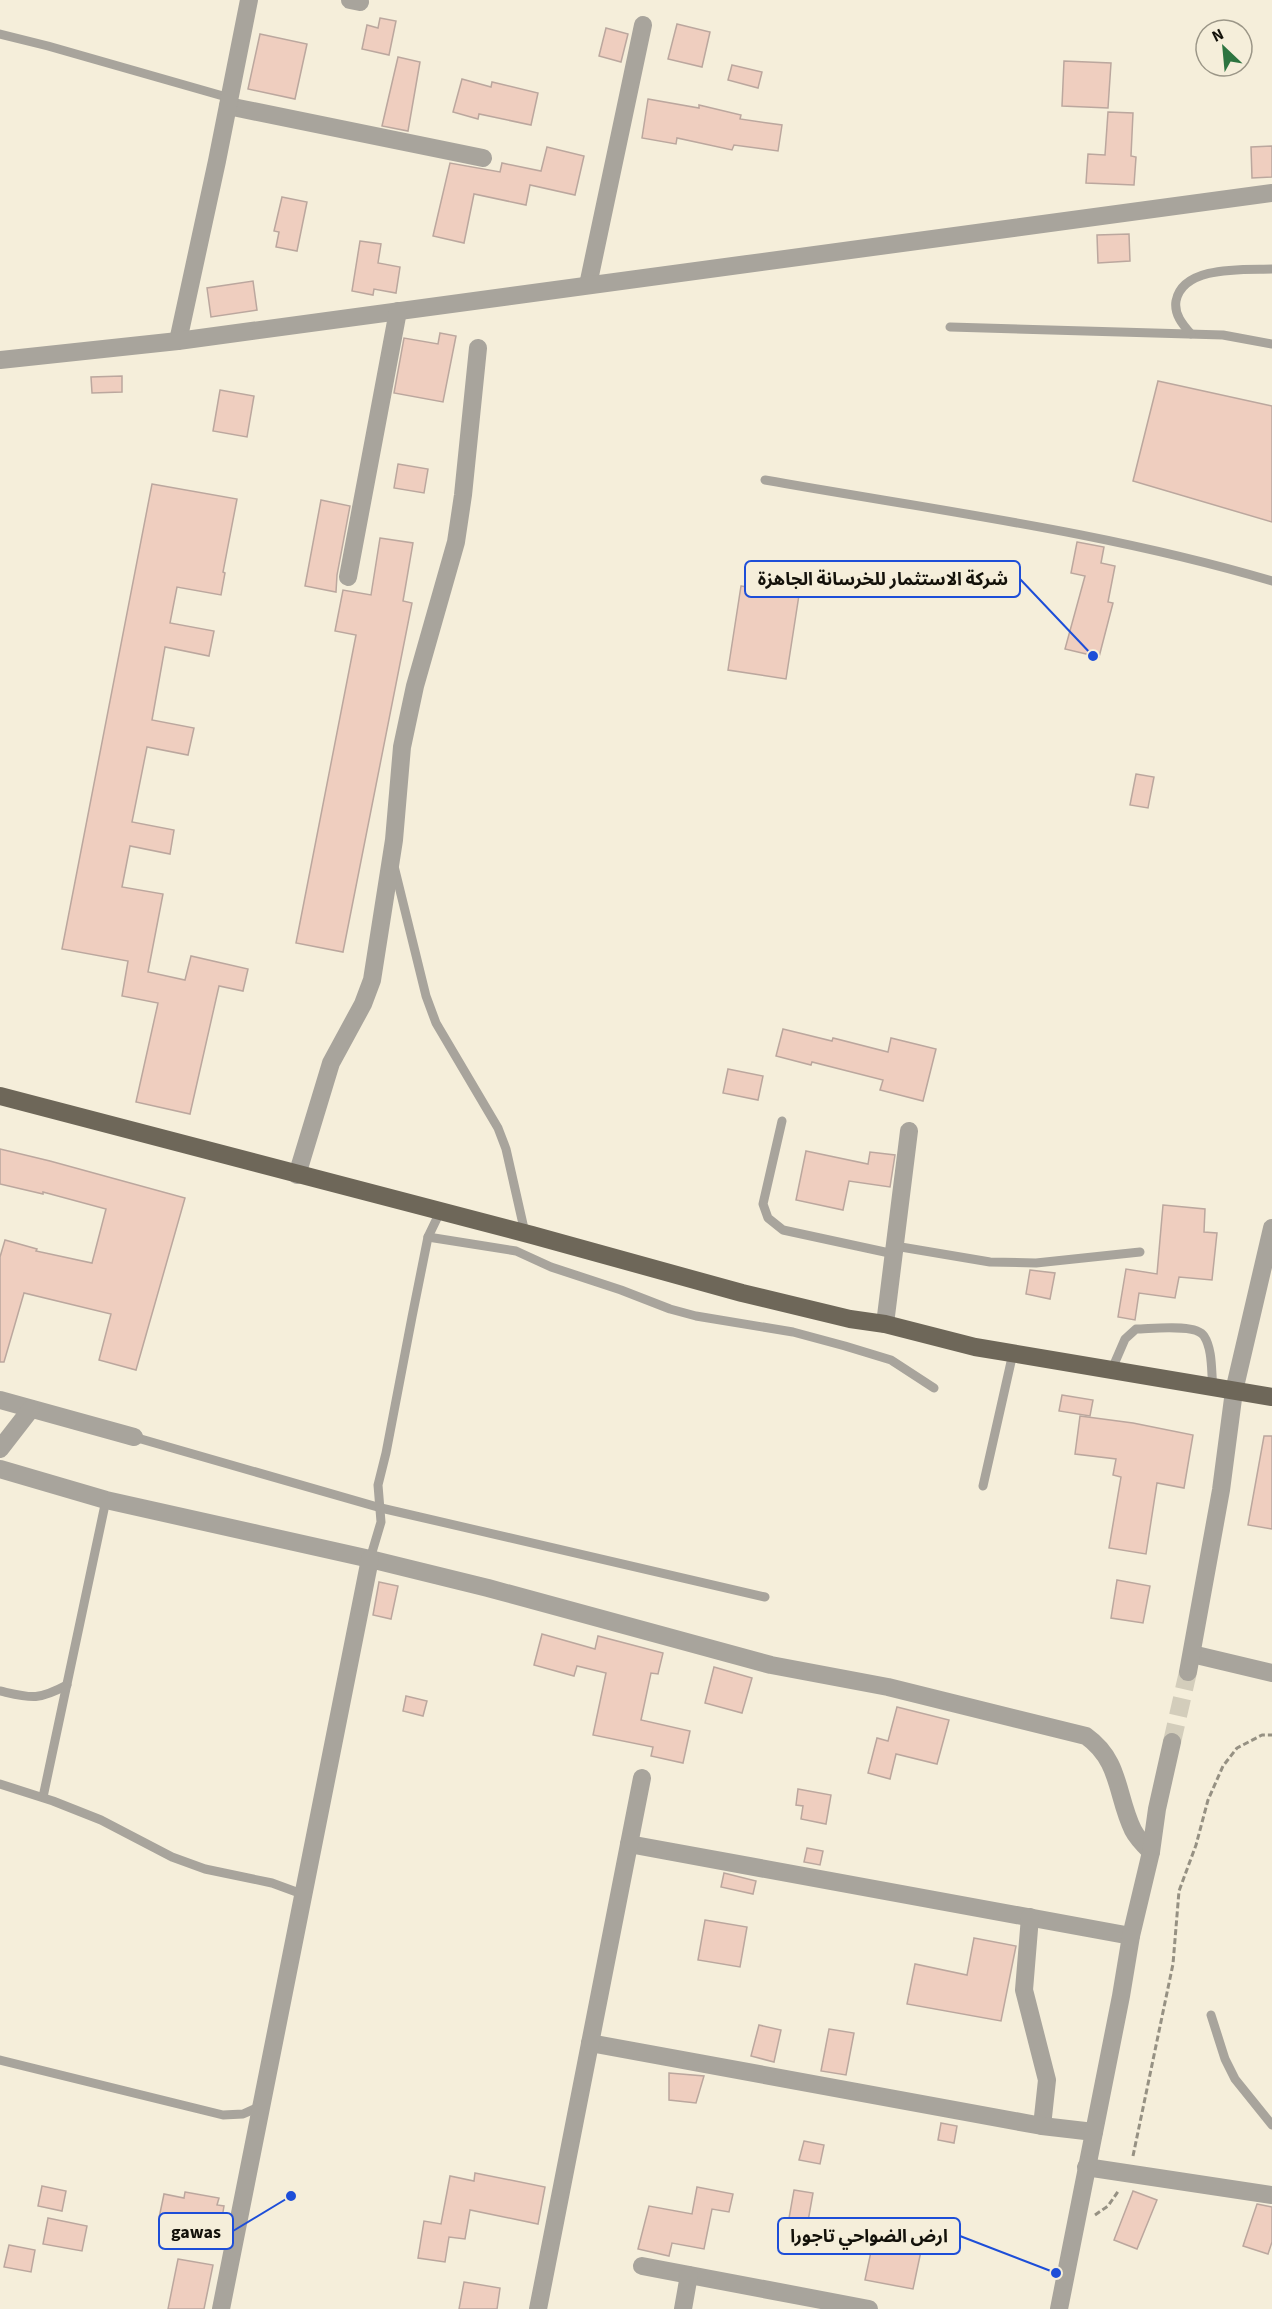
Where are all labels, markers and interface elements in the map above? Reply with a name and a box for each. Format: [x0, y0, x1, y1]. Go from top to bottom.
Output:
north arrow [1194, 18, 1254, 78]
text: N [1208, 23, 1227, 48]
callout: شركة الاستثمار للخرسانة الجاهزة [745, 561, 1020, 597]
text: شركة الاستثمار للخرسانة الجاهزة [758, 567, 1008, 592]
callout: gawas [159, 2213, 233, 2249]
callout: ارض الضواحي تاجورا [778, 2218, 960, 2254]
text: gawas [171, 2220, 221, 2245]
text: ارض الضواحي تاجورا [790, 2224, 948, 2250]

